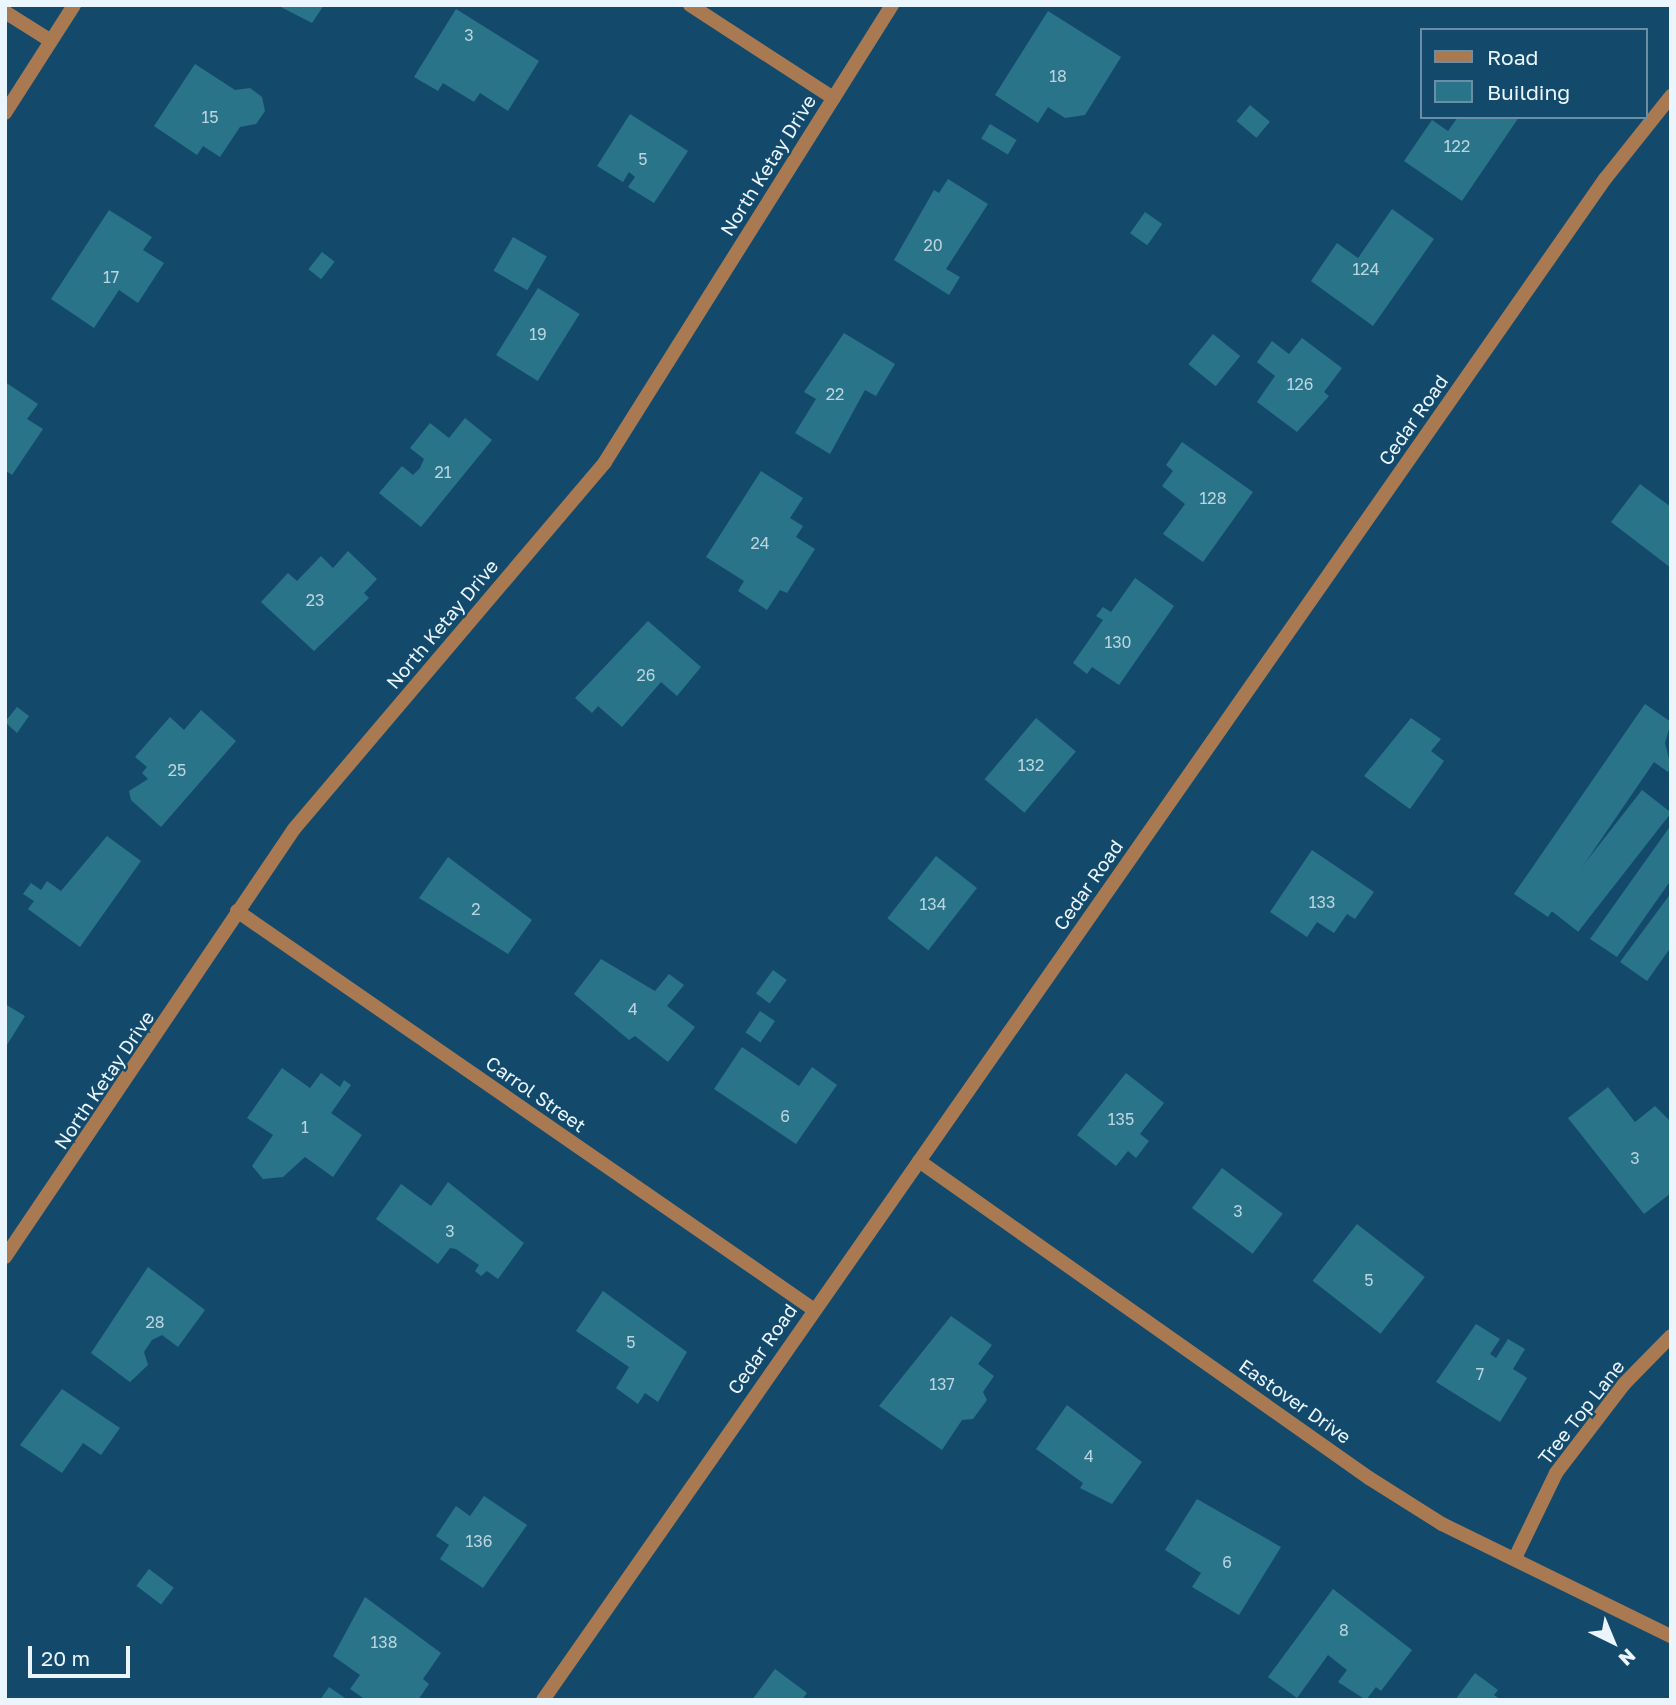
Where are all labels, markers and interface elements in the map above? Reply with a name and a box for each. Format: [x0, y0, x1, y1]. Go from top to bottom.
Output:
house number: 3 [464, 25, 474, 45]
legend [1420, 28, 1648, 119]
text: Road [1487, 44, 1538, 70]
house number: 18 [1049, 66, 1067, 86]
text: Building [1487, 79, 1570, 105]
street label: North Ketay Drive [715, 90, 821, 240]
house number: 15 [201, 107, 219, 127]
house number: 122 [1444, 136, 1470, 156]
house number: 5 [638, 149, 648, 169]
house number: 20 [923, 235, 943, 255]
house number: 124 [1353, 259, 1379, 279]
house number: 17 [103, 267, 119, 287]
house number: 19 [529, 324, 547, 344]
street label: Cedar Road [1374, 370, 1452, 470]
house number: 126 [1287, 374, 1313, 394]
house number: 22 [826, 384, 844, 404]
house number: 21 [434, 462, 452, 482]
house number: 128 [1200, 488, 1226, 508]
house number: 24 [750, 533, 770, 553]
street label: North Ketay Drive [381, 555, 503, 693]
house number: 23 [306, 590, 324, 610]
house number: 130 [1104, 632, 1132, 652]
house number: 26 [637, 665, 655, 685]
house number: 132 [1018, 755, 1044, 775]
house number: 25 [168, 760, 186, 780]
street label: Cedar Road [1049, 835, 1127, 935]
house number: 133 [1309, 892, 1335, 912]
house number: 134 [920, 894, 946, 914]
house number: 2 [471, 899, 481, 919]
house number: 4 [628, 999, 638, 1019]
street label: North Ketay Drive [49, 1007, 159, 1153]
street label: Carrol Street [482, 1051, 590, 1137]
house number: 6 [780, 1106, 790, 1126]
house number: 135 [1108, 1109, 1134, 1129]
house number: 1 [301, 1117, 309, 1137]
house number: 3 [1630, 1148, 1640, 1168]
house number: 3 [1233, 1201, 1243, 1221]
house number: 3 [445, 1221, 455, 1241]
house number: 5 [1364, 1270, 1374, 1290]
street label: Cedar Road [723, 1299, 801, 1399]
house number: 28 [145, 1312, 165, 1332]
house number: 5 [626, 1332, 636, 1352]
street label: Eastover Drive [1235, 1354, 1355, 1448]
street label: Tree Top Lane [1533, 1355, 1629, 1469]
house number: 7 [1476, 1364, 1484, 1384]
house number: 137 [929, 1374, 955, 1394]
house number: 4 [1084, 1446, 1094, 1466]
house number: 136 [466, 1531, 492, 1551]
house number: 6 [1222, 1552, 1232, 1572]
north arrow [1578, 1607, 1648, 1677]
house number: 8 [1339, 1620, 1349, 1640]
scale bar [32, 1632, 133, 1676]
house number: 138 [371, 1632, 397, 1652]
text: N [1615, 1644, 1641, 1671]
text: 20 m [41, 1645, 90, 1671]

